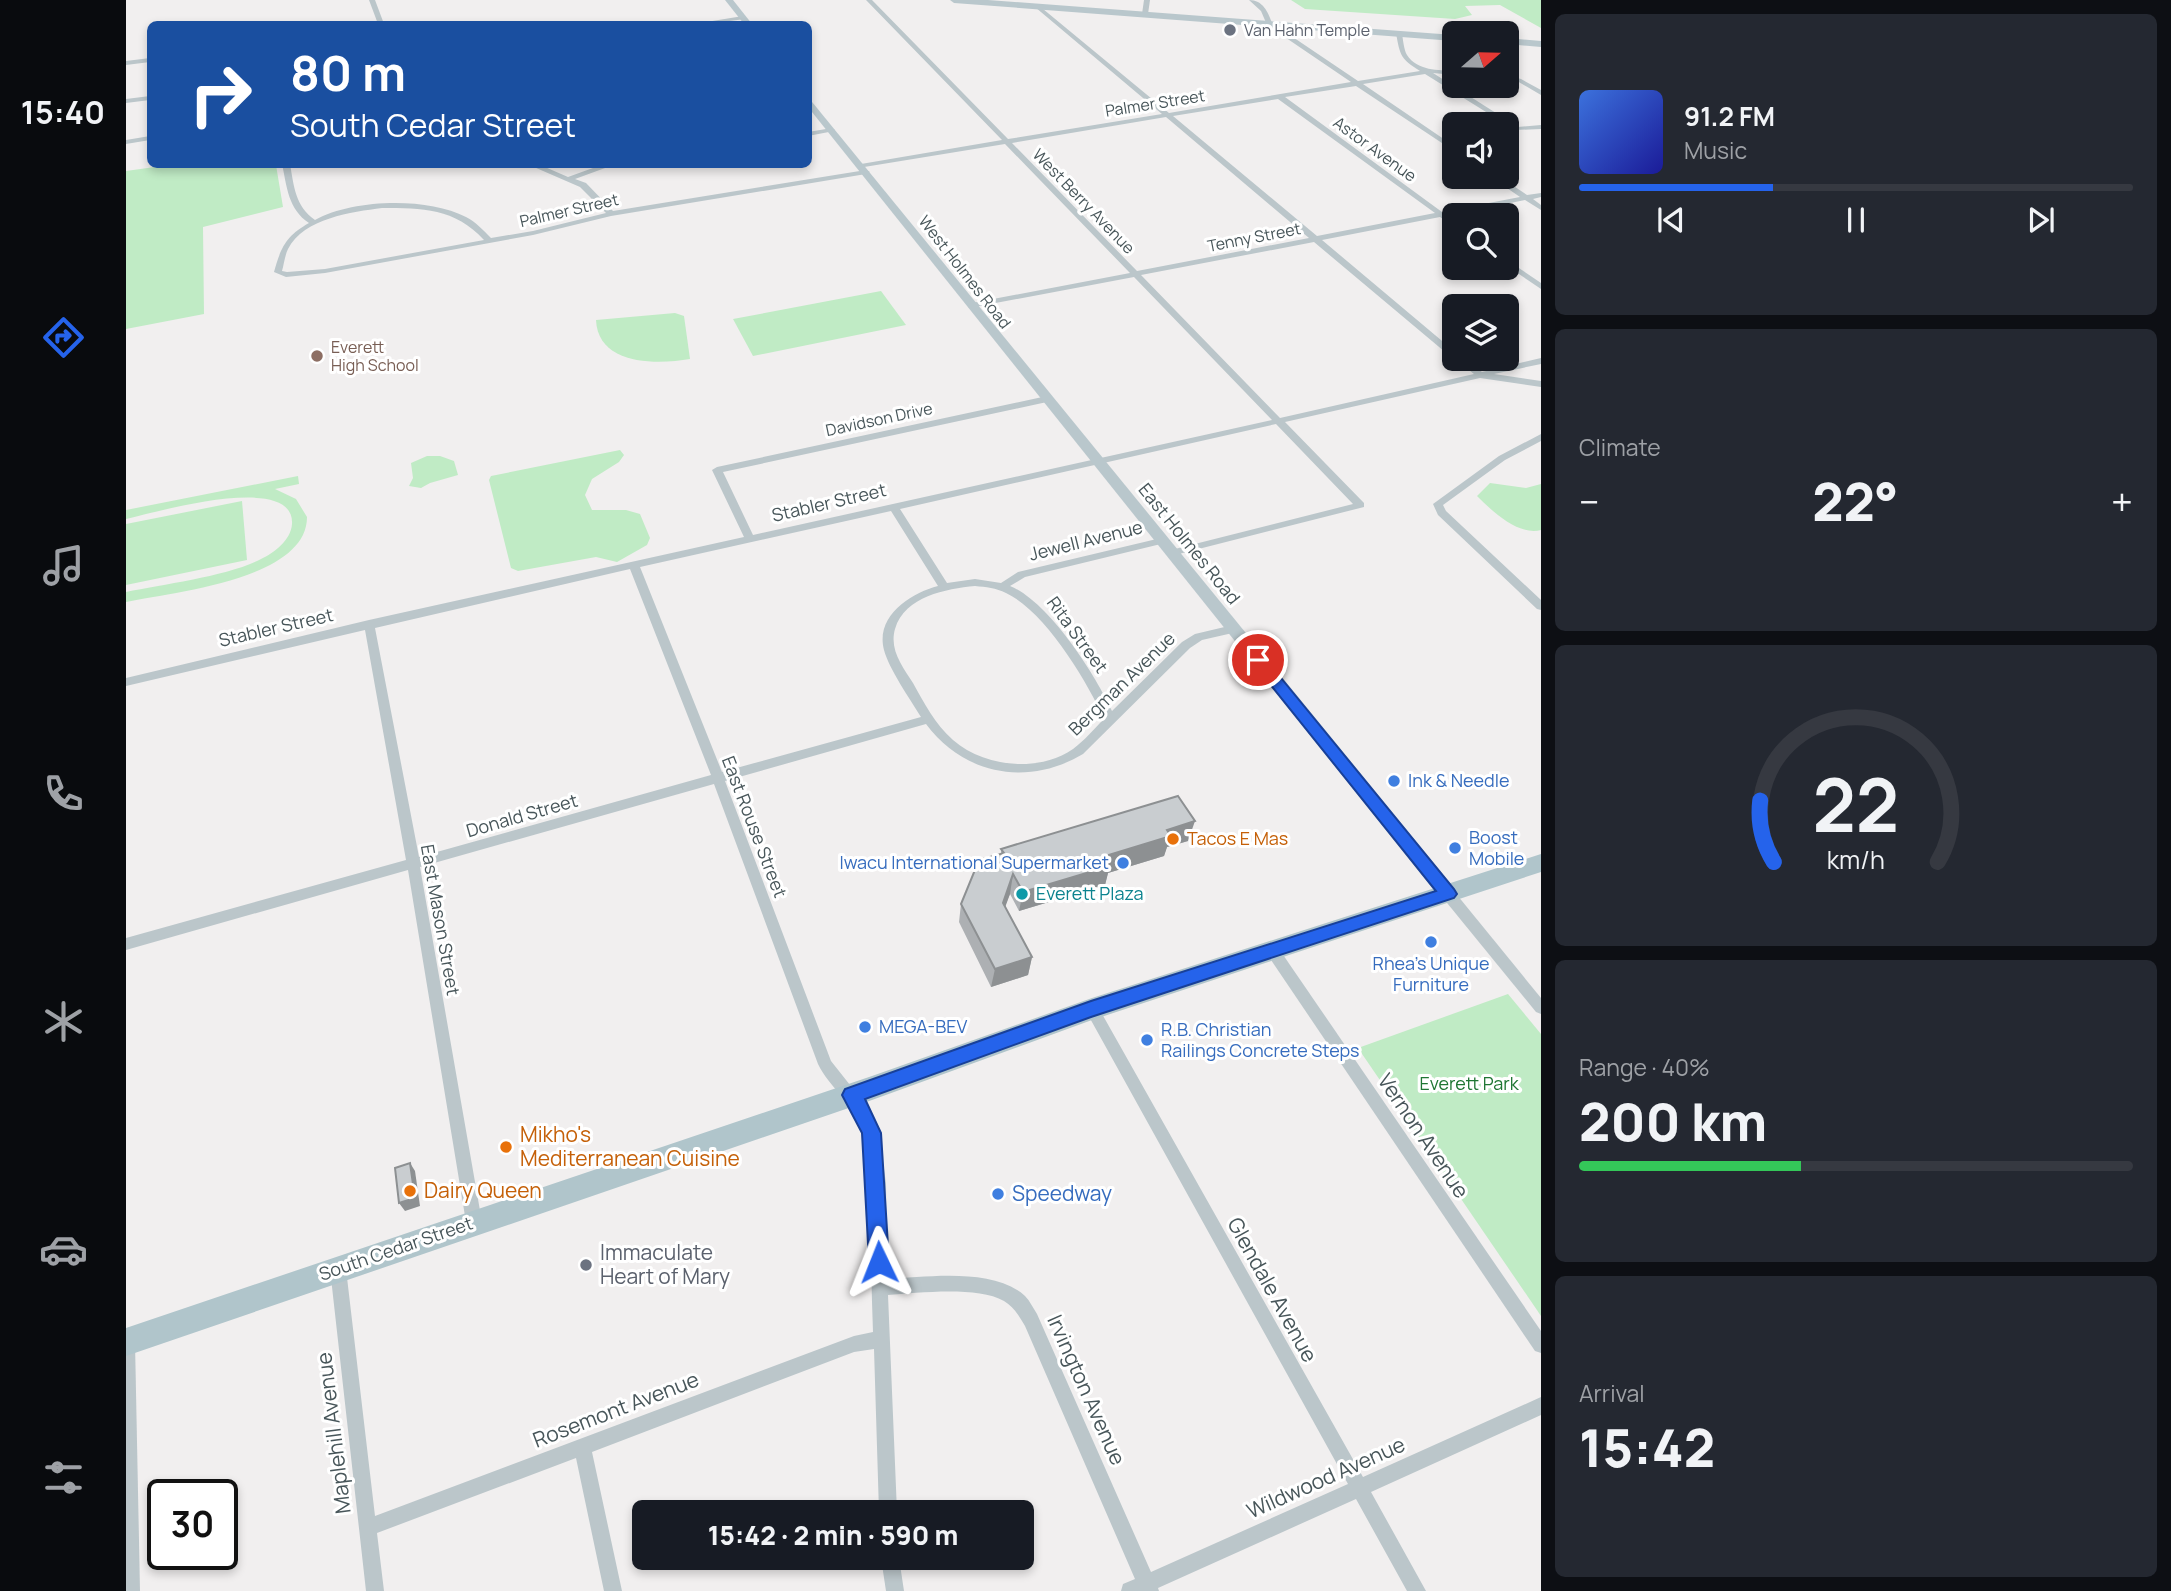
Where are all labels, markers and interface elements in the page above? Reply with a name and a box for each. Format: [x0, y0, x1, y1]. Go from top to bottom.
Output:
place label: Van Hahn Temple [1244, 19, 1370, 41]
north arrow [1442, 21, 1519, 98]
map controls [1442, 21, 1519, 371]
marker: Van Hahn Temple [1222, 22, 1238, 38]
text: 80 m [290, 39, 406, 106]
icon: right [175, 49, 266, 140]
street label: Palmer Street [1104, 84, 1206, 122]
text: 15:40 [21, 90, 105, 134]
text: 91.2 FM [1684, 98, 1775, 134]
text: South Cedar Street [290, 103, 576, 147]
street label: Astor Avenue [1329, 111, 1421, 187]
button: sound [1442, 112, 1519, 189]
text: Music [1684, 134, 1747, 166]
street label: West Berry Avenue [1028, 144, 1140, 258]
street label: Palmer Street [517, 188, 621, 232]
icon: previous [1652, 201, 1690, 239]
icon: pause [1837, 201, 1875, 239]
icon: next [2022, 201, 2060, 239]
button: search [1442, 203, 1519, 280]
street label: West Holmes Road [914, 211, 1016, 333]
street label: Tenny Street [1205, 217, 1303, 257]
button: layers [1442, 294, 1519, 371]
icon: directions [39, 313, 88, 362]
place label: Everett High School [331, 336, 419, 376]
marker: Everett High School [309, 348, 325, 364]
street label: Davidson Drive [824, 397, 934, 441]
text: Climate [1579, 431, 1661, 463]
text: 22° [1812, 466, 1898, 537]
text: − [1579, 475, 1600, 527]
text: + [2111, 475, 2133, 527]
street label: Stabler Street [769, 477, 888, 527]
street label: East Holmes Road [1134, 478, 1246, 609]
street label: Jewell Avenue [1027, 514, 1145, 566]
icon: music [39, 541, 88, 590]
street label: Rita Street [1042, 591, 1114, 678]
street label: Stabler Street [216, 602, 335, 652]
street label: Bergman Avenue [1063, 626, 1180, 740]
pin [1228, 630, 1288, 690]
icon: arrive [1239, 641, 1277, 679]
street label: East Rouse Street [717, 752, 793, 901]
text: 22 [1813, 754, 1899, 854]
place label: Ink & Needle [1408, 768, 1510, 792]
icon: phone [39, 769, 88, 818]
marker: Ink & Needle [1386, 773, 1402, 789]
street label: Donald Street [463, 788, 580, 842]
place label: Boost Mobile [1469, 825, 1524, 870]
place label: Tacos E Mas [1187, 826, 1288, 850]
marker: Tacos E Mas [1165, 831, 1181, 847]
marker: Boost Mobile [1447, 840, 1463, 856]
text: km/h [1827, 841, 1885, 876]
street label: East Mason Street [416, 842, 466, 997]
place label: Iwacu International Supermarket [840, 850, 1109, 874]
marker: Iwacu International Supermarket [1115, 855, 1131, 871]
place label: Everett Plaza [1036, 881, 1143, 905]
marker: Everett Plaza [1014, 886, 1030, 902]
marker: Rhea's Unique Furniture [1423, 934, 1439, 950]
place label: Rhea's Unique Furniture [1373, 951, 1489, 996]
icon: climate [39, 997, 88, 1046]
place label: MEGA-BEV [879, 1014, 967, 1038]
place label: R.B. Christian Railings Concrete Steps [1161, 1017, 1360, 1062]
marker: MEGA-BEV [857, 1019, 873, 1035]
marker: R.B. Christian Railings Concrete Steps [1139, 1032, 1155, 1048]
text: Range · 40% [1579, 1051, 1710, 1083]
street label: Vernon Avenue [1372, 1068, 1476, 1203]
park label: Everett Park [1419, 1071, 1520, 1095]
text: 200 km [1579, 1086, 1767, 1157]
place label: Mikho's Mediterranean Cuisine [520, 1120, 740, 1172]
marker: Mikho's Mediterranean Cuisine [498, 1139, 514, 1155]
place label: Dairy Queen [424, 1176, 542, 1204]
place label: Speedway [1012, 1179, 1112, 1207]
marker: Dairy Queen [402, 1183, 418, 1199]
marker: Speedway [990, 1186, 1006, 1202]
street label: South Cedar Street [316, 1211, 476, 1286]
street label: Glendale Avenue [1221, 1212, 1324, 1367]
icon: car [39, 1225, 88, 1274]
position arrow [842, 1225, 916, 1299]
place label: Immaculate Heart of Mary [600, 1238, 730, 1290]
marker: Immaculate Heart of Mary [578, 1257, 594, 1273]
street label: Irvington Avenue [1041, 1310, 1133, 1469]
street label: Maplehill Avenue [309, 1351, 357, 1515]
street label: Rosemont Avenue [529, 1365, 703, 1454]
text: Arrival [1579, 1377, 1645, 1409]
text: 15:42 [1579, 1412, 1715, 1483]
street label: Wildwood Avenue [1242, 1430, 1409, 1525]
icon: filters [39, 1453, 88, 1502]
speed limit sign: 30 [147, 1479, 238, 1570]
text: 15:42 · 2 min · 590 m [708, 1517, 958, 1553]

